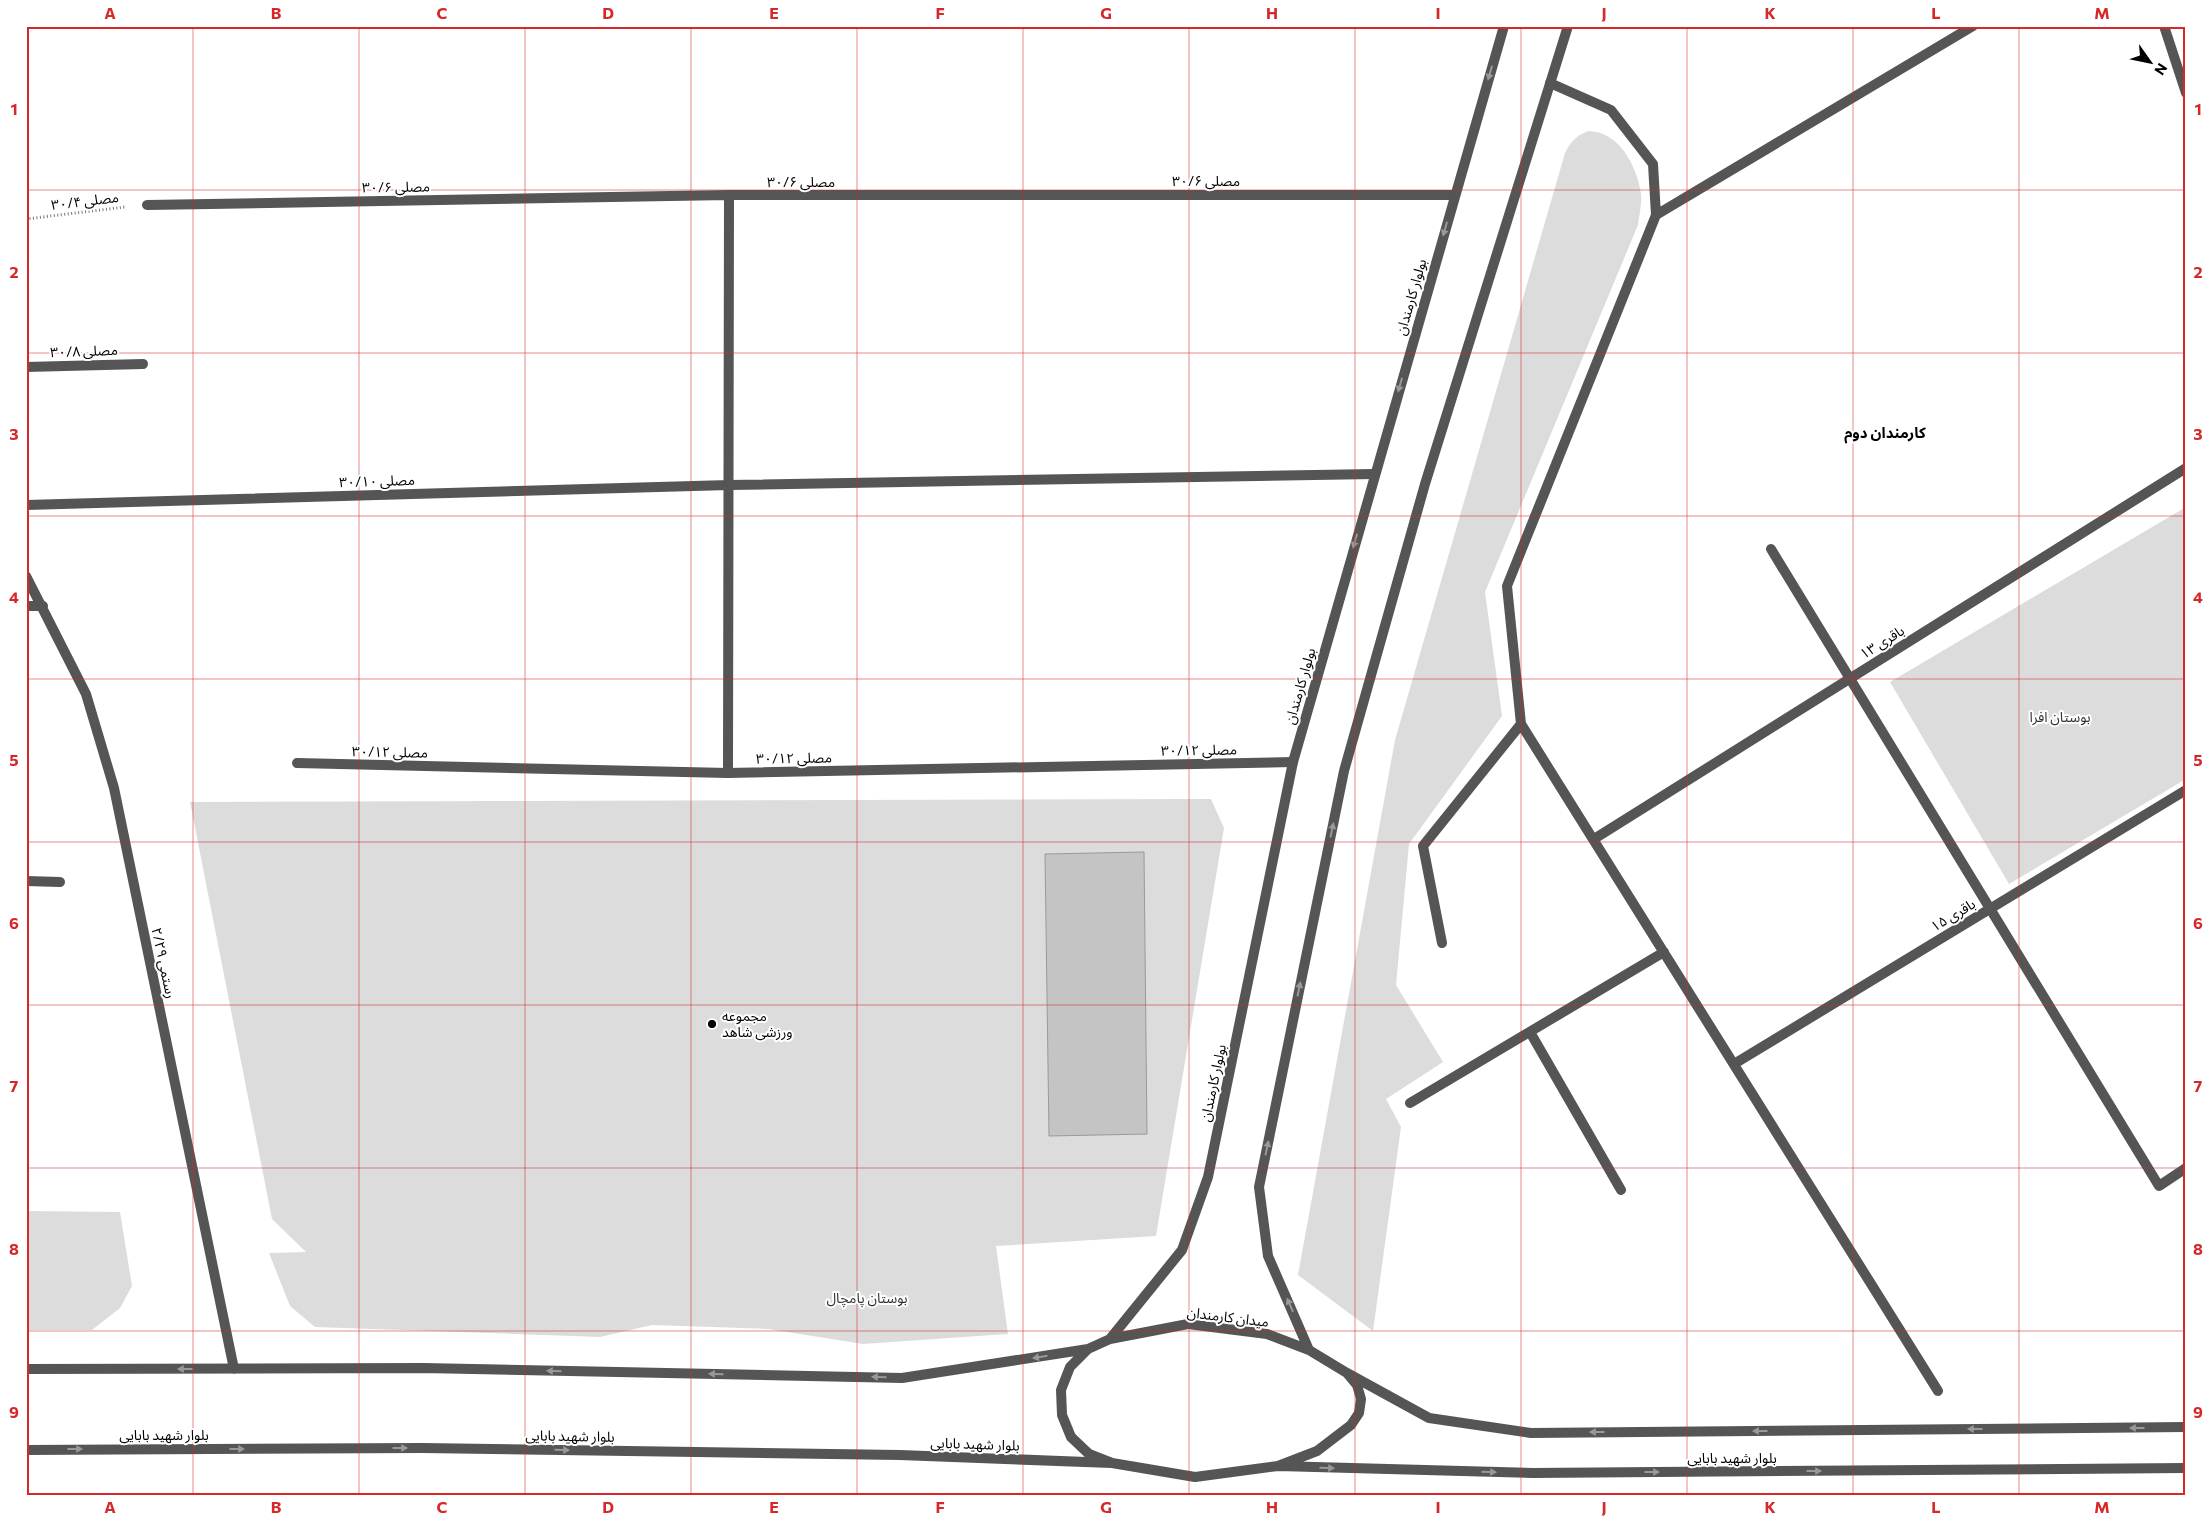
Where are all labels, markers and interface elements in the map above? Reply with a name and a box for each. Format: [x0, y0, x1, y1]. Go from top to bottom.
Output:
text: A [104, 3, 116, 22]
text: B [271, 3, 282, 22]
text: C [437, 3, 448, 22]
text: D [602, 3, 614, 22]
text: E [769, 3, 779, 22]
text: F [935, 3, 945, 22]
text: G [1100, 3, 1112, 22]
text: H [1266, 3, 1278, 22]
text: I [1435, 3, 1441, 22]
text: J [1601, 3, 1607, 22]
text: K [1764, 3, 1776, 22]
text: L [1931, 3, 1941, 22]
text: M [2094, 3, 2110, 22]
north arrow [2124, 38, 2174, 88]
text: N [2151, 60, 2171, 78]
one-way arrow [1486, 66, 1494, 81]
text: 1 [10, 99, 18, 118]
text: 1 [2194, 99, 2202, 118]
street label: مصلی ۳۰/۶ [1172, 172, 1240, 190]
street label: مصلی ۳۰/۶ [767, 173, 835, 191]
street label: مصلی ۳۰/۶ [362, 177, 430, 197]
street label: مصلی ۳۰/۴ [50, 188, 120, 214]
one-way arrow [1440, 222, 1448, 237]
street label: بولوار کارمندان [1391, 256, 1431, 337]
text: 2 [9, 262, 19, 281]
text: 2 [2193, 262, 2203, 281]
street label: مصلی ۳۰/۸ [50, 341, 118, 361]
one-way arrow [1395, 378, 1403, 393]
district label: کارمندان دوم [1844, 423, 1926, 444]
text: 3 [9, 424, 19, 443]
text: 3 [2193, 424, 2203, 443]
street label: مصلی ۳۰/۱۰ [339, 471, 415, 491]
one-way arrow [1351, 534, 1359, 549]
text: 4 [9, 587, 19, 606]
text: 4 [2193, 587, 2203, 606]
street label: باقری ۱۳ [1856, 621, 1908, 663]
street label: بولوار کارمندان [1280, 645, 1320, 726]
park label: بوستان افرا [2029, 708, 2091, 726]
street label: مصلی ۳۰/۱۲ [1161, 740, 1237, 760]
street label: مصلی ۳۰/۱۲ [352, 742, 428, 762]
street label: مصلی ۳۰/۱۲ [756, 748, 832, 768]
text: 5 [9, 750, 19, 769]
text: 5 [2193, 750, 2203, 769]
one-way arrow [1328, 822, 1336, 838]
street label: باقری ۱۵ [1927, 895, 1979, 935]
text: 6 [9, 913, 19, 932]
text: 6 [2193, 913, 2203, 932]
street label: رستمی ۲/۲۹ [148, 926, 180, 1000]
one-way arrow [1295, 982, 1303, 997]
place label: مجموعه ورزشی شاهد [722, 1007, 793, 1041]
marker: مجموعه ورزشی شاهد [706, 1018, 718, 1030]
street label: بولوار کارمندان [1196, 1042, 1230, 1123]
text: 7 [10, 1076, 19, 1095]
text: 7 [2194, 1076, 2203, 1095]
one-way arrow [1263, 1140, 1271, 1156]
text: 8 [9, 1239, 19, 1258]
text: 8 [2193, 1239, 2203, 1258]
park label: بوستان پامچال [826, 1289, 908, 1308]
one-way arrow [1285, 1298, 1293, 1312]
street label: میدان کارمندان [1186, 1303, 1270, 1331]
one-way arrow [1031, 1353, 1047, 1361]
one-way arrow [177, 1365, 193, 1373]
one-way arrow [545, 1367, 561, 1375]
one-way arrow [708, 1370, 724, 1378]
one-way arrow [870, 1373, 886, 1381]
text: 9 [9, 1402, 19, 1421]
text: 9 [2193, 1402, 2203, 1421]
one-way arrow [2129, 1424, 2145, 1432]
one-way arrow [1966, 1425, 1982, 1433]
street label: بلوار شهید بابایی [119, 1426, 209, 1444]
street label: بلوار شهید بابایی [525, 1426, 615, 1446]
one-way arrow [1751, 1427, 1767, 1435]
one-way arrow [1589, 1428, 1605, 1436]
street label: بلوار شهید بابایی [930, 1433, 1020, 1455]
one-way arrow [230, 1444, 246, 1452]
one-way arrow [392, 1444, 408, 1452]
one-way arrow [67, 1445, 83, 1453]
one-way arrow [555, 1446, 571, 1454]
street label: بلوار شهید بابایی [1687, 1449, 1777, 1467]
one-way arrow [1319, 1464, 1335, 1472]
one-way arrow [1807, 1467, 1823, 1475]
one-way arrow [1482, 1468, 1498, 1476]
one-way arrow [1644, 1468, 1660, 1476]
text: A [104, 1497, 116, 1516]
text: B [271, 1497, 282, 1516]
text: C [437, 1497, 448, 1516]
text: D [602, 1497, 614, 1516]
text: E [769, 1497, 779, 1516]
text: F [935, 1497, 945, 1516]
text: G [1100, 1497, 1112, 1516]
text: H [1266, 1497, 1278, 1516]
text: I [1435, 1497, 1441, 1516]
text: J [1601, 1497, 1607, 1516]
text: K [1764, 1497, 1776, 1516]
text: L [1931, 1497, 1941, 1516]
text: M [2094, 1497, 2110, 1516]

